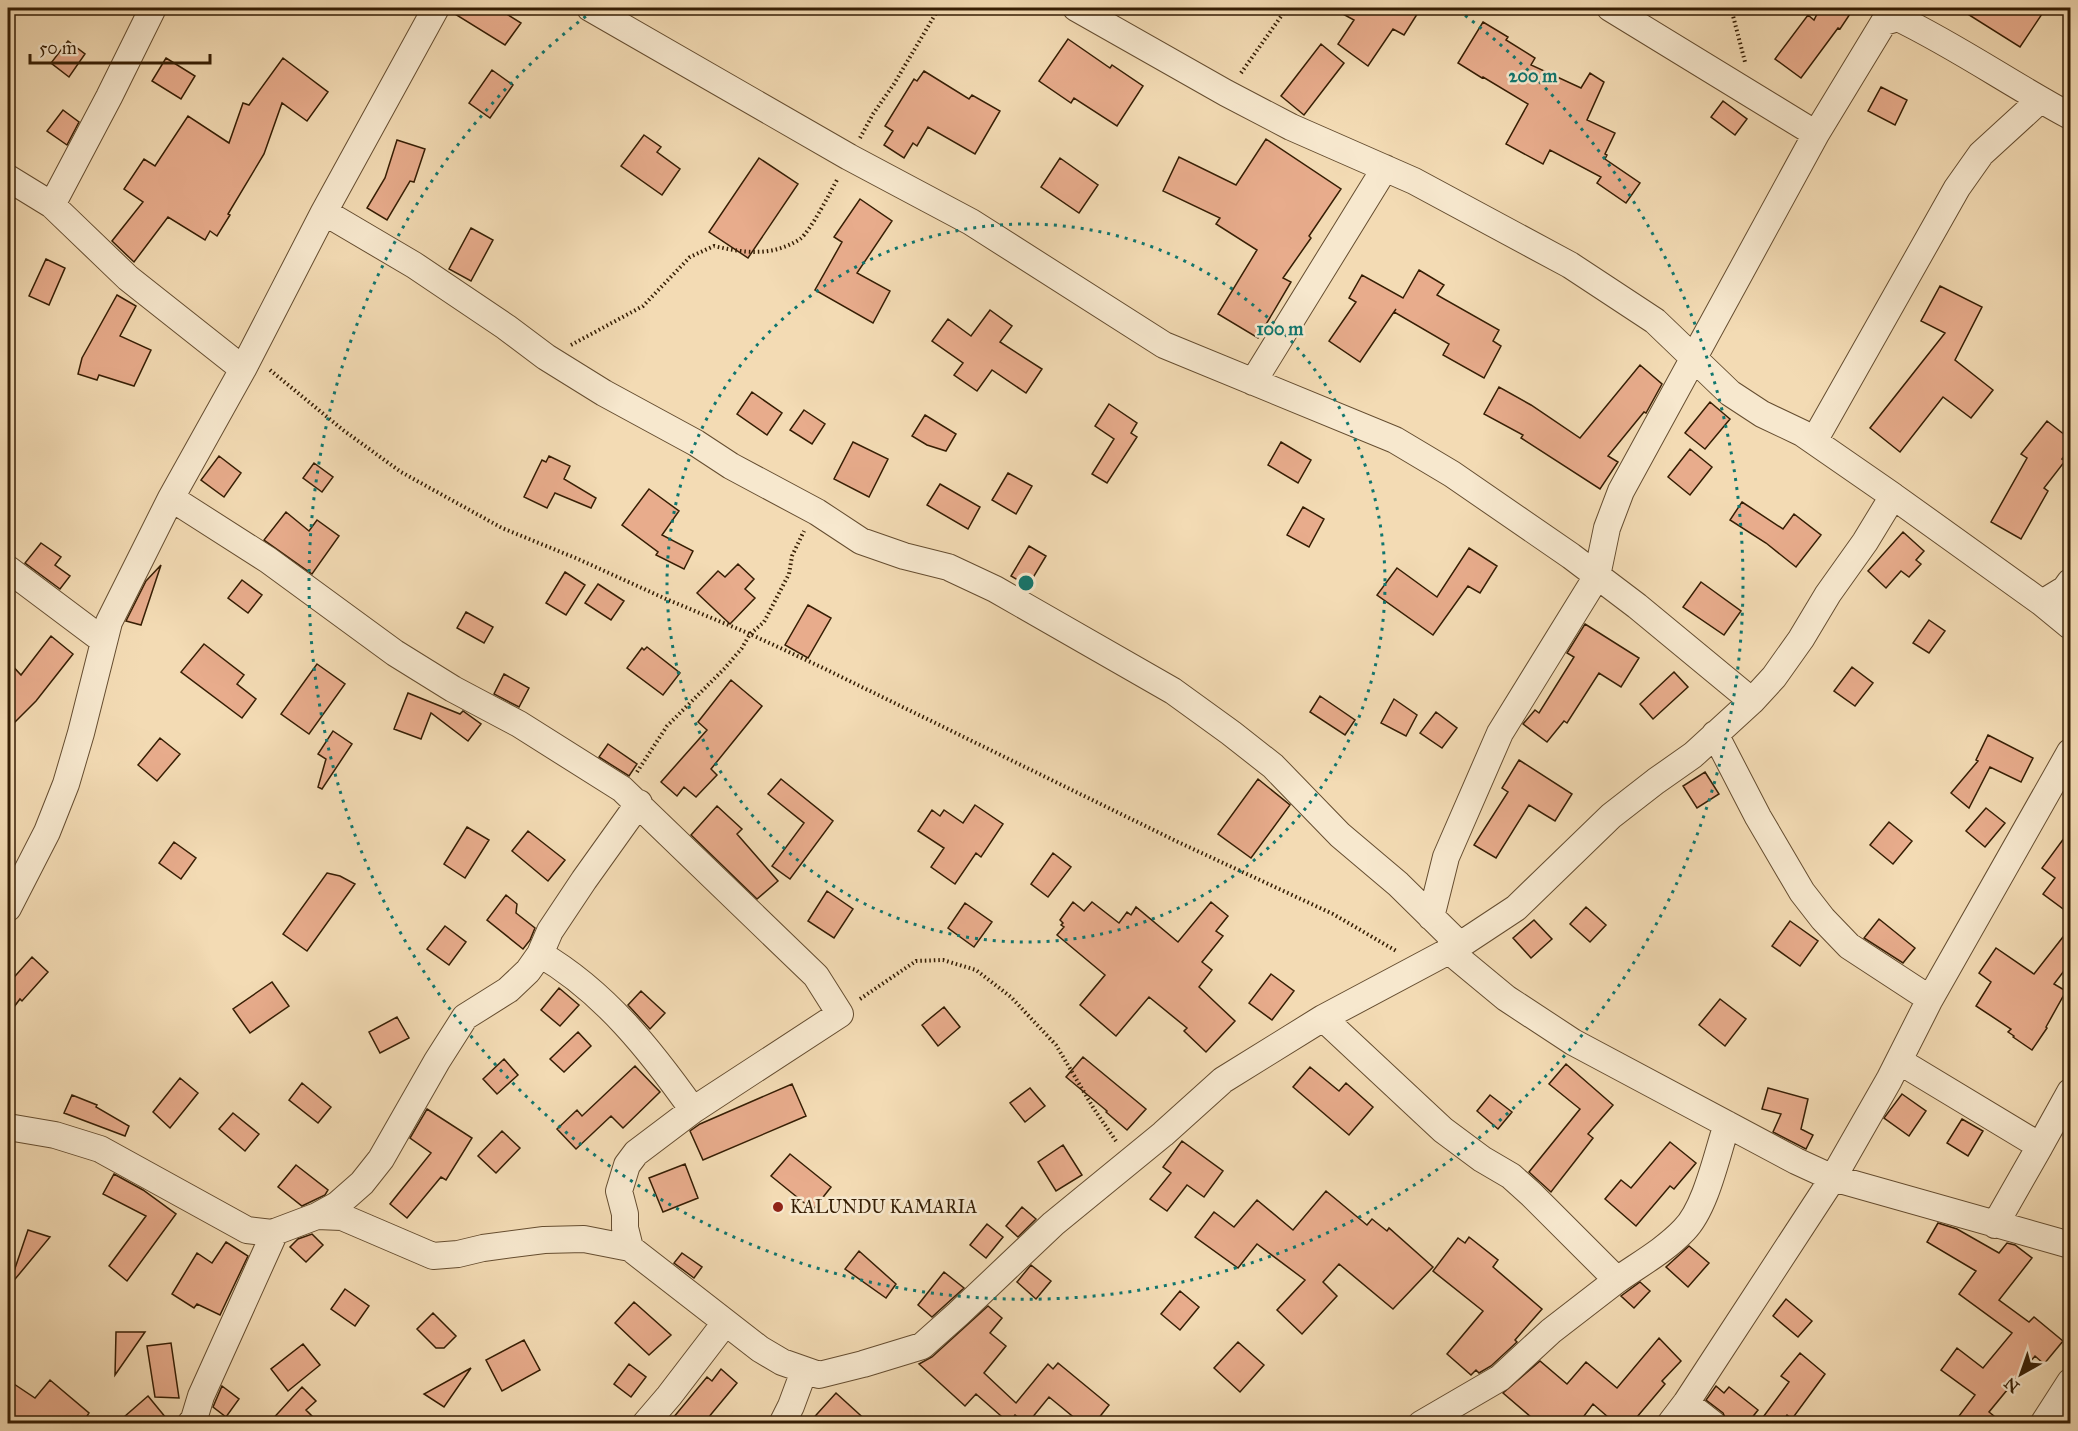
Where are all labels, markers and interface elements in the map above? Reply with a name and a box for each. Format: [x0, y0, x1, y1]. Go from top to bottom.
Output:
scale bar [30, 27, 210, 65]
text: 50 m [39, 37, 77, 59]
text: 200 m [1509, 65, 1558, 87]
text: 100 m [1257, 318, 1304, 340]
centre of rings [1016, 573, 1036, 593]
place label: KALUNDU KAMARIA [790, 1196, 977, 1218]
marker: KALUNDU KAMARIA [771, 1200, 785, 1214]
north arrow [1991, 1344, 2051, 1404]
text: N [2000, 1373, 2023, 1397]

